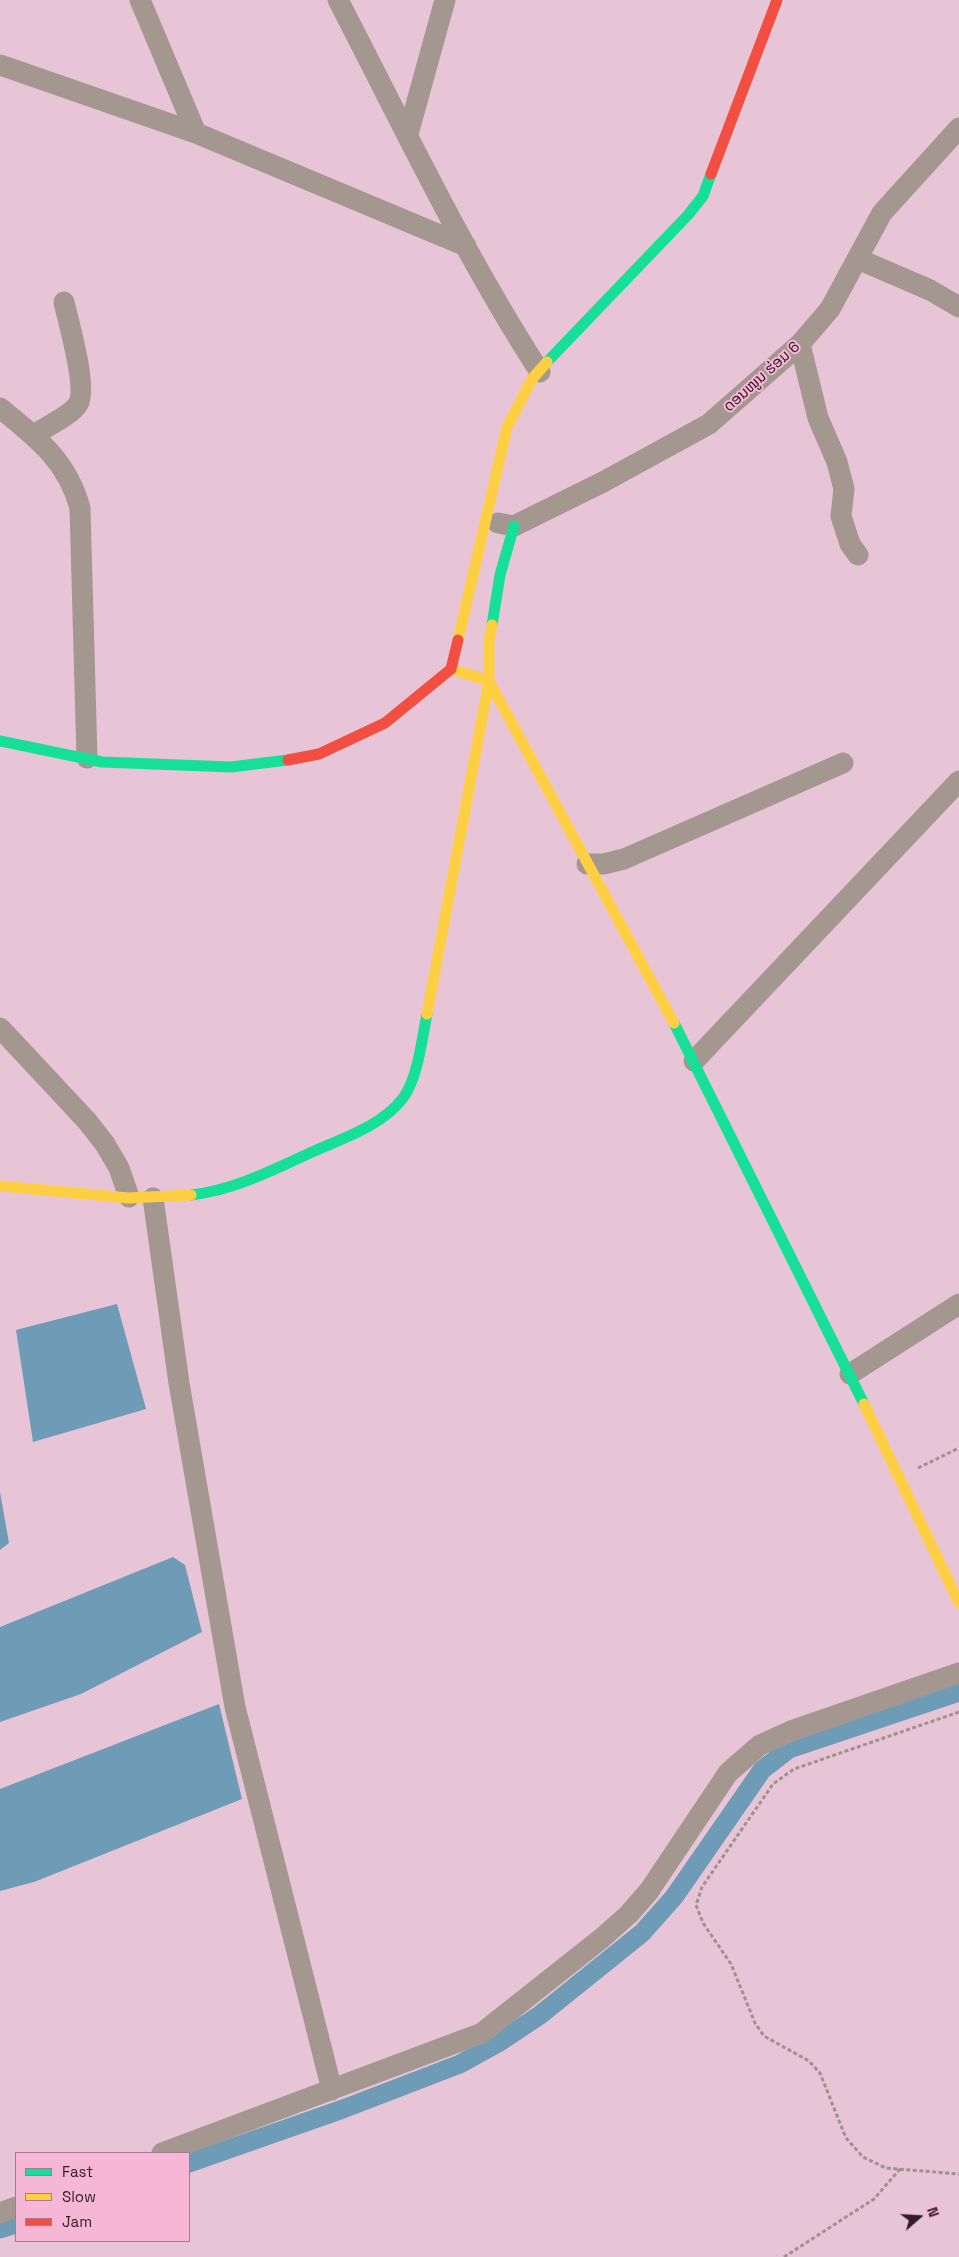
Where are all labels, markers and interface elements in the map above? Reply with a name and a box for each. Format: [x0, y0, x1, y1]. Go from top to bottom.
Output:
street label: ດອນໜູນ ຮ່ອມ 6 [720, 338, 804, 416]
legend [15, 2152, 190, 2242]
text: Fast [62, 2162, 93, 2181]
text: Slow [62, 2187, 96, 2206]
north arrow [894, 2192, 944, 2242]
text: N [923, 2205, 943, 2219]
text: Jam [62, 2212, 92, 2231]

